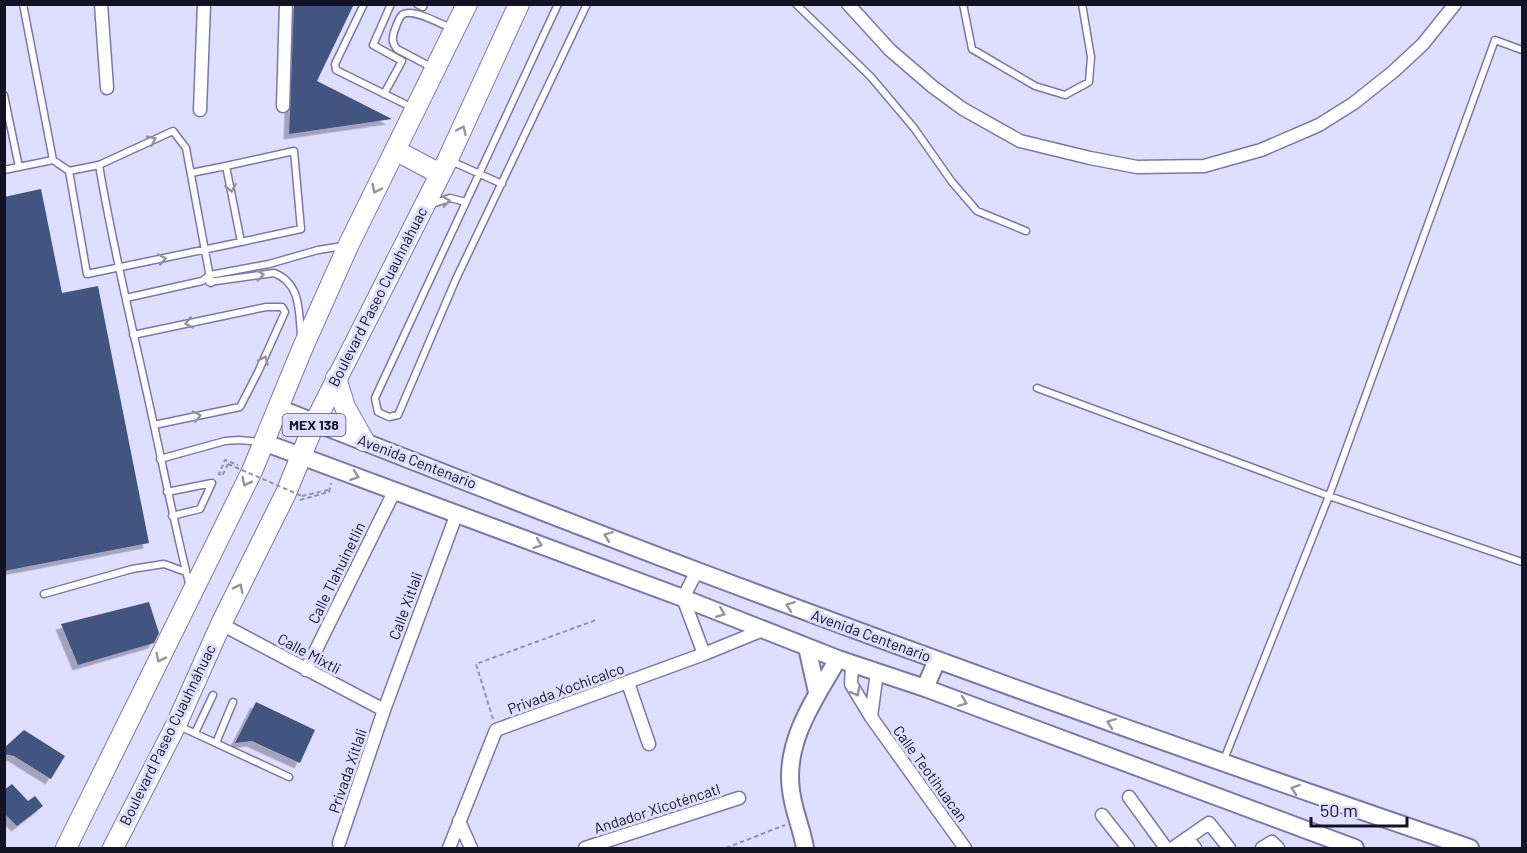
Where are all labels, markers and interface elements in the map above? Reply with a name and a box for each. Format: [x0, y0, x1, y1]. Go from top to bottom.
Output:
one-way arrow [454, 125, 466, 136]
one-way arrow [146, 136, 157, 148]
one-way arrow [224, 183, 237, 193]
one-way arrow [372, 183, 384, 194]
one-way arrow [441, 195, 451, 208]
street label: Boulevard Paseo Cuauhnáhuac [324, 204, 430, 389]
one-way arrow [157, 253, 167, 266]
one-way arrow [255, 269, 265, 282]
one-way arrow [184, 316, 194, 329]
one-way arrow [256, 355, 268, 366]
one-way arrow [192, 410, 202, 423]
road number: MEX 138 [282, 414, 346, 436]
street label: Avenida Centenario [355, 430, 479, 492]
one-way arrow [350, 469, 360, 482]
one-way arrow [242, 476, 254, 487]
street label: Calle Tlahuinetlin [304, 519, 368, 626]
one-way arrow [603, 531, 614, 544]
one-way arrow [532, 537, 543, 549]
street label: Calle Xitlali [384, 569, 426, 642]
one-way arrow [232, 584, 243, 594]
one-way arrow [786, 600, 796, 613]
street label: Avenida Centenario [809, 605, 934, 665]
one-way arrow [714, 606, 725, 618]
street label: Calle Mixtli [275, 629, 344, 677]
street label: Boulevard Paseo Cuauhnáhuac [115, 641, 219, 828]
one-way arrow [156, 651, 168, 662]
street label: Privada Xochicalco [505, 659, 626, 718]
one-way arrow [849, 686, 860, 696]
one-way arrow [957, 695, 968, 707]
one-way arrow [1107, 718, 1117, 731]
street label: Calle Teotihuacan [890, 722, 972, 825]
street label: Privada Xitlali [324, 726, 370, 815]
street label: Andador Xicoténcatl [591, 779, 722, 837]
one-way arrow [1290, 783, 1301, 796]
scale bar [1311, 790, 1407, 828]
text: 50 m [1320, 799, 1358, 821]

